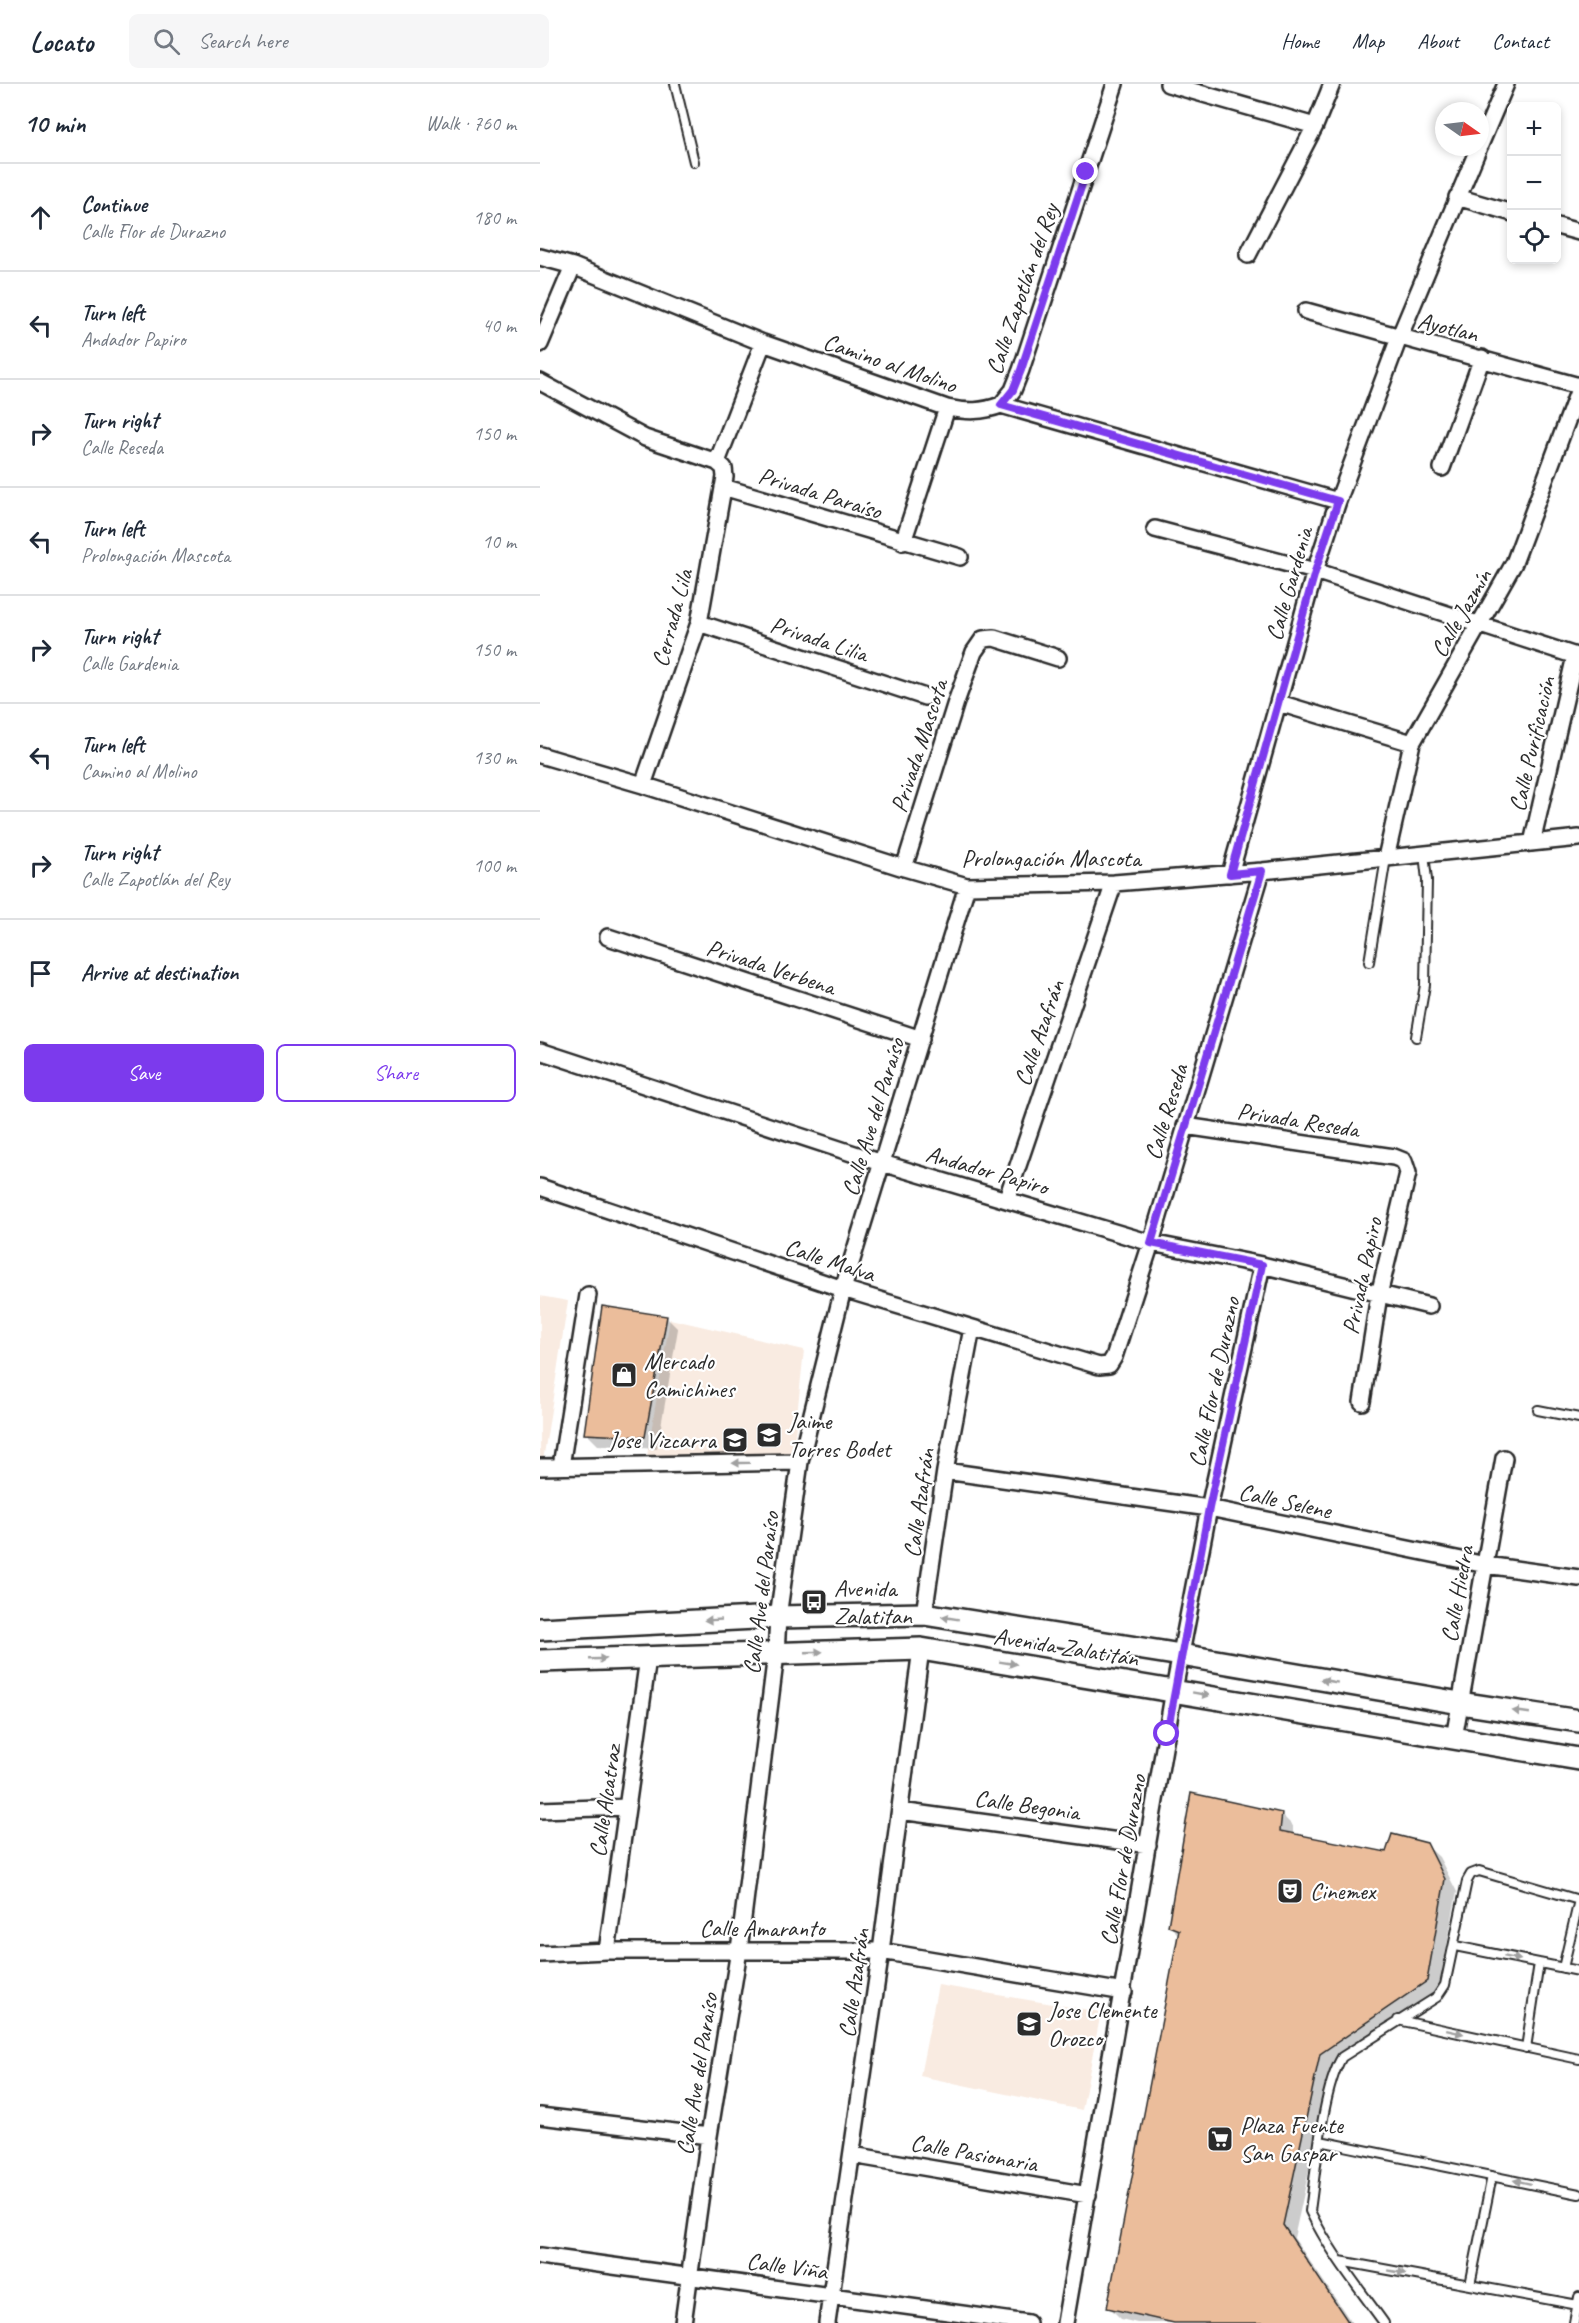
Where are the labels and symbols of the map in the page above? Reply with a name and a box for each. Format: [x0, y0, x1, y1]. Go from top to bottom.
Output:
north arrow [1435, 102, 1489, 156]
route end [1072, 158, 1098, 184]
street label: Calle Zapotlán del Rey [979, 198, 1066, 378]
street label: Ayotlan [1415, 305, 1482, 349]
street label: Camino al Molino [820, 326, 962, 400]
street label: Privada Paraíso [755, 460, 887, 526]
street label: Calle Gardenia [1259, 522, 1320, 644]
street label: Calle Jazmín [1424, 562, 1499, 663]
street label: Cerrada Lila [645, 565, 700, 670]
street label: Privada Lilia [767, 609, 873, 669]
street label: Calle Purificación [1502, 672, 1562, 814]
street label: Privada Mascota [883, 674, 955, 816]
street label: Prolongación Mascota [961, 843, 1143, 873]
street label: Privada Verbena [703, 932, 841, 1003]
street label: Calle Azafrán [1007, 975, 1071, 1090]
street label: Calle Ave del Paraíso [835, 1033, 912, 1200]
street label: Calle Reseda [1137, 1059, 1195, 1163]
street label: Privada Reseda [1235, 1096, 1363, 1145]
street label: Andador Papiro [923, 1138, 1054, 1202]
street label: Privada Papiro [1335, 1213, 1389, 1337]
street label: Calle Malva [781, 1231, 880, 1289]
street label: Calle Flor de Durazno [1181, 1293, 1247, 1470]
place label: Mercado Camichines [644, 1346, 736, 1404]
shop icon: Mercado Camichines [609, 1360, 639, 1390]
place label: Jaime Torres Bodet [787, 1406, 893, 1464]
school or university icon: Jaime Torres Bodet [754, 1420, 784, 1450]
place label: Jose Vizcarra [607, 1425, 717, 1455]
school or university icon: Jose Vizcarra [720, 1425, 750, 1455]
street label: Calle Azafrán [896, 1445, 942, 1560]
one-way arrow [732, 1458, 751, 1468]
street label: Calle Selene [1236, 1477, 1336, 1526]
street label: Calle Ave del Paraíso [736, 1509, 786, 1676]
street label: Calle Hiedra [1434, 1542, 1480, 1644]
place label: Avenida Zalatitan [834, 1573, 913, 1631]
bus stop icon: Avenida Zalatitan [799, 1587, 829, 1617]
one-way arrow [940, 1613, 959, 1622]
one-way arrow [704, 1615, 723, 1624]
street label: Avenida Zalatitán [992, 1621, 1142, 1673]
one-way arrow [805, 1648, 824, 1657]
one-way arrow [589, 1655, 608, 1664]
one-way arrow [999, 1659, 1018, 1668]
one-way arrow [1319, 1676, 1338, 1685]
one-way arrow [1191, 1690, 1210, 1699]
one-way arrow [1511, 1708, 1530, 1717]
route start [1153, 1720, 1179, 1746]
street label: Calle Alcatraz [582, 1741, 628, 1859]
street label: Calle Flor de Durazno [1093, 1771, 1153, 1948]
street label: Calle Begonia [973, 1783, 1084, 1828]
theatre icon: Cinemex [1275, 1876, 1305, 1906]
place label: Cinemex [1310, 1876, 1377, 1906]
street label: Calle Amaranto [699, 1913, 827, 1943]
street label: Calle Azafrán [831, 1925, 877, 2040]
one-way arrow [1503, 1954, 1522, 1963]
street label: Calle Ave del Paraíso [669, 1989, 725, 2157]
place label: Jose Clemente Orozco [1047, 1995, 1159, 2053]
school or university icon: Jose Clemente Orozco [1014, 2009, 1044, 2039]
one-way arrow [1446, 2028, 1465, 2037]
place label: Plaza Fuente San Gaspar [1240, 2110, 1345, 2168]
supermarket icon: Plaza Fuente San Gaspar [1205, 2124, 1235, 2154]
street label: Calle Pasionaria [908, 2127, 1041, 2179]
one-way arrow [1512, 2177, 1531, 2186]
street label: Calle Viña [745, 2246, 831, 2287]
one-way arrow [1388, 2268, 1407, 2277]

